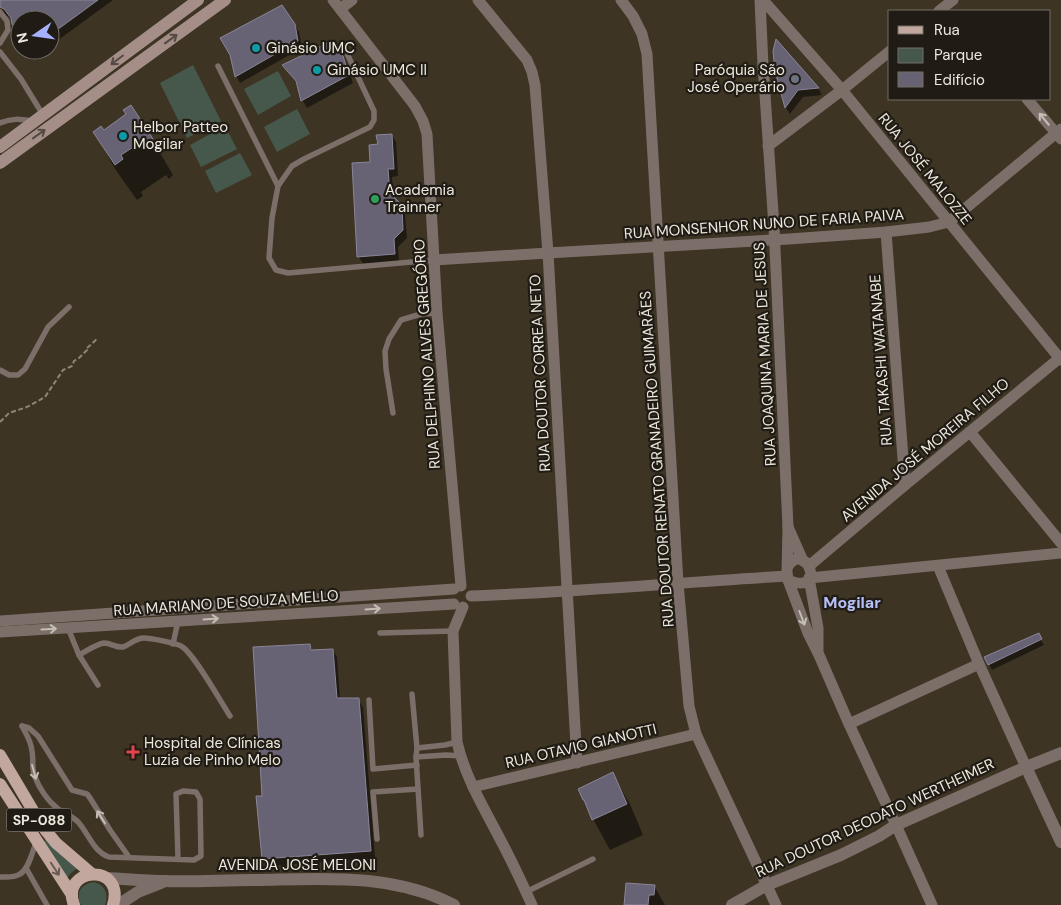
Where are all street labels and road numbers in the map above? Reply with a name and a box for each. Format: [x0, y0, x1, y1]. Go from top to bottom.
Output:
street label: RUA JOSÉ MALOZZE [874, 109, 976, 229]
street label: RUA MONSENHOR NUNO DE FARIA PAIVA [623, 204, 905, 244]
street label: RUA DELPHINO ALVES GREGÓRIO [409, 238, 445, 470]
street label: RUA JOAQUINA MARIA DE JESUS [749, 241, 781, 466]
street label: RUA DOUTOR CORREA NETO [525, 274, 555, 472]
street label: RUA TAKASHI WATANABE [865, 274, 897, 446]
street label: RUA DOUTOR RENATO GRANADEIRO GUIMARÃES [635, 290, 679, 628]
street label: AVENIDA JOSÉ MOREIRA FILHO [837, 374, 1013, 526]
street label: RUA MARIANO DE SOUZA MELLO [113, 585, 339, 621]
street label: RUA OTAVIO GIANOTTI [503, 719, 659, 773]
street label: RUA DOUTOR DEODATO WERTHEIMER [752, 754, 998, 882]
road number: SP-088 [6, 808, 72, 832]
street label: AVENIDA JOSÉ MELONI [218, 855, 376, 875]

